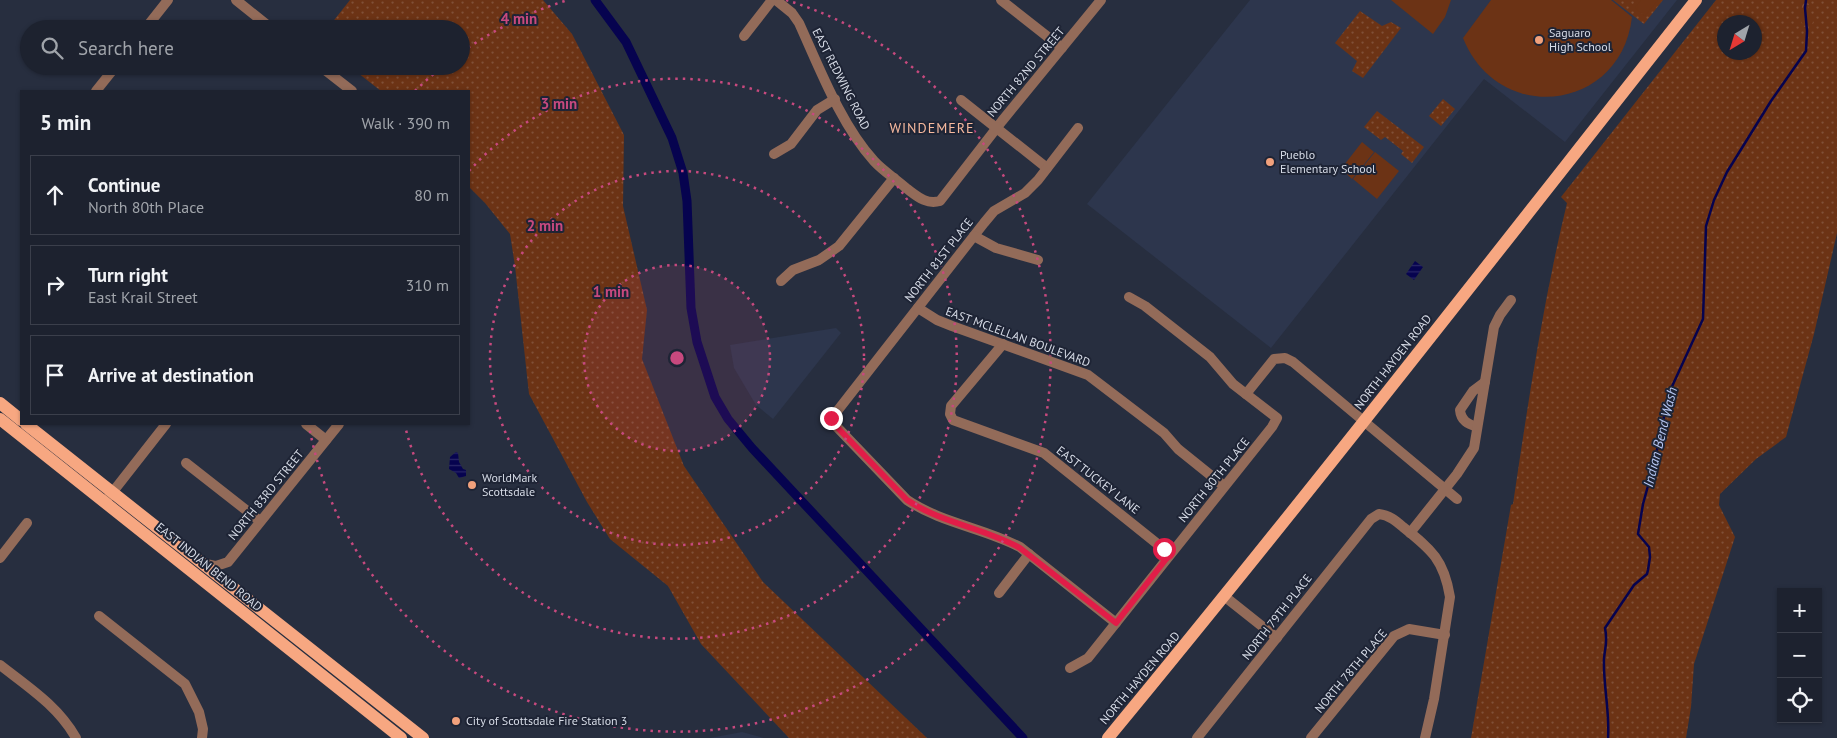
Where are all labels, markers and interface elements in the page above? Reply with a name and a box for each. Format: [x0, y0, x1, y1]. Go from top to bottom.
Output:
text: 4 min [501, 9, 537, 28]
north arrow [1717, 15, 1762, 60]
search box [20, 20, 470, 75]
street label: NORTH 82ND STREET [984, 24, 1068, 120]
place label: Saguaro High School [1549, 25, 1612, 54]
street label: EAST REDWING ROAD [809, 26, 874, 132]
icon: search [38, 34, 66, 62]
marker: Saguaro High School [1533, 34, 1545, 46]
text: Search here [78, 36, 174, 60]
text: 3 min [541, 94, 577, 113]
text: 5 min [40, 109, 91, 136]
text: Walk · 390 m [361, 113, 450, 133]
district label: WINDEMERE [889, 119, 975, 137]
place label: Pueblo Elementary School [1280, 147, 1376, 176]
marker: Pueblo Elementary School [1264, 156, 1276, 168]
text: Continue [88, 173, 160, 197]
icon: ahead [41, 181, 69, 209]
text: 80 m [414, 185, 449, 205]
text: North 80th Place [88, 197, 204, 217]
street label: NORTH 81ST PLACE [901, 215, 976, 305]
text: 2 min [527, 216, 563, 235]
text: Turn right [88, 263, 168, 287]
icon: right [41, 271, 69, 299]
text: 310 m [406, 275, 449, 295]
text: 1 min [593, 282, 629, 301]
text: East Krail Street [88, 287, 198, 307]
street label: EAST MCLELLAN BOULEVARD [944, 303, 1093, 370]
street label: NORTH HAYDEN ROAD [1351, 311, 1434, 412]
centre of rings [668, 349, 686, 367]
icon: arrive [41, 361, 69, 389]
text: Arrive at destination [88, 363, 254, 387]
water label: Indian Bend Wash [1639, 385, 1681, 489]
route end [820, 407, 843, 430]
street label: NORTH 80TH PLACE [1175, 434, 1252, 525]
street label: EAST TUCKEY LANE [1054, 442, 1143, 517]
street label: NORTH 83RD STREET [225, 446, 307, 543]
place label: WorldMark Scottsdale [482, 470, 537, 499]
marker: WorldMark Scottsdale [466, 479, 478, 491]
street label: EAST INDIAN BEND ROAD [153, 519, 266, 614]
route start [1153, 538, 1176, 561]
street label: NORTH 79TH PLACE [1238, 571, 1315, 663]
map controls [1777, 588, 1822, 723]
button: + [1777, 588, 1822, 633]
street label: NORTH 78TH PLACE [1311, 626, 1390, 716]
street label: NORTH HAYDEN ROAD [1096, 628, 1183, 727]
button: − [1777, 633, 1822, 678]
button: locate [1777, 678, 1822, 723]
place label: City of Scottsdale Fire Station 3 [466, 713, 627, 728]
marker: City of Scottsdale Fire Station 3 [450, 715, 462, 727]

